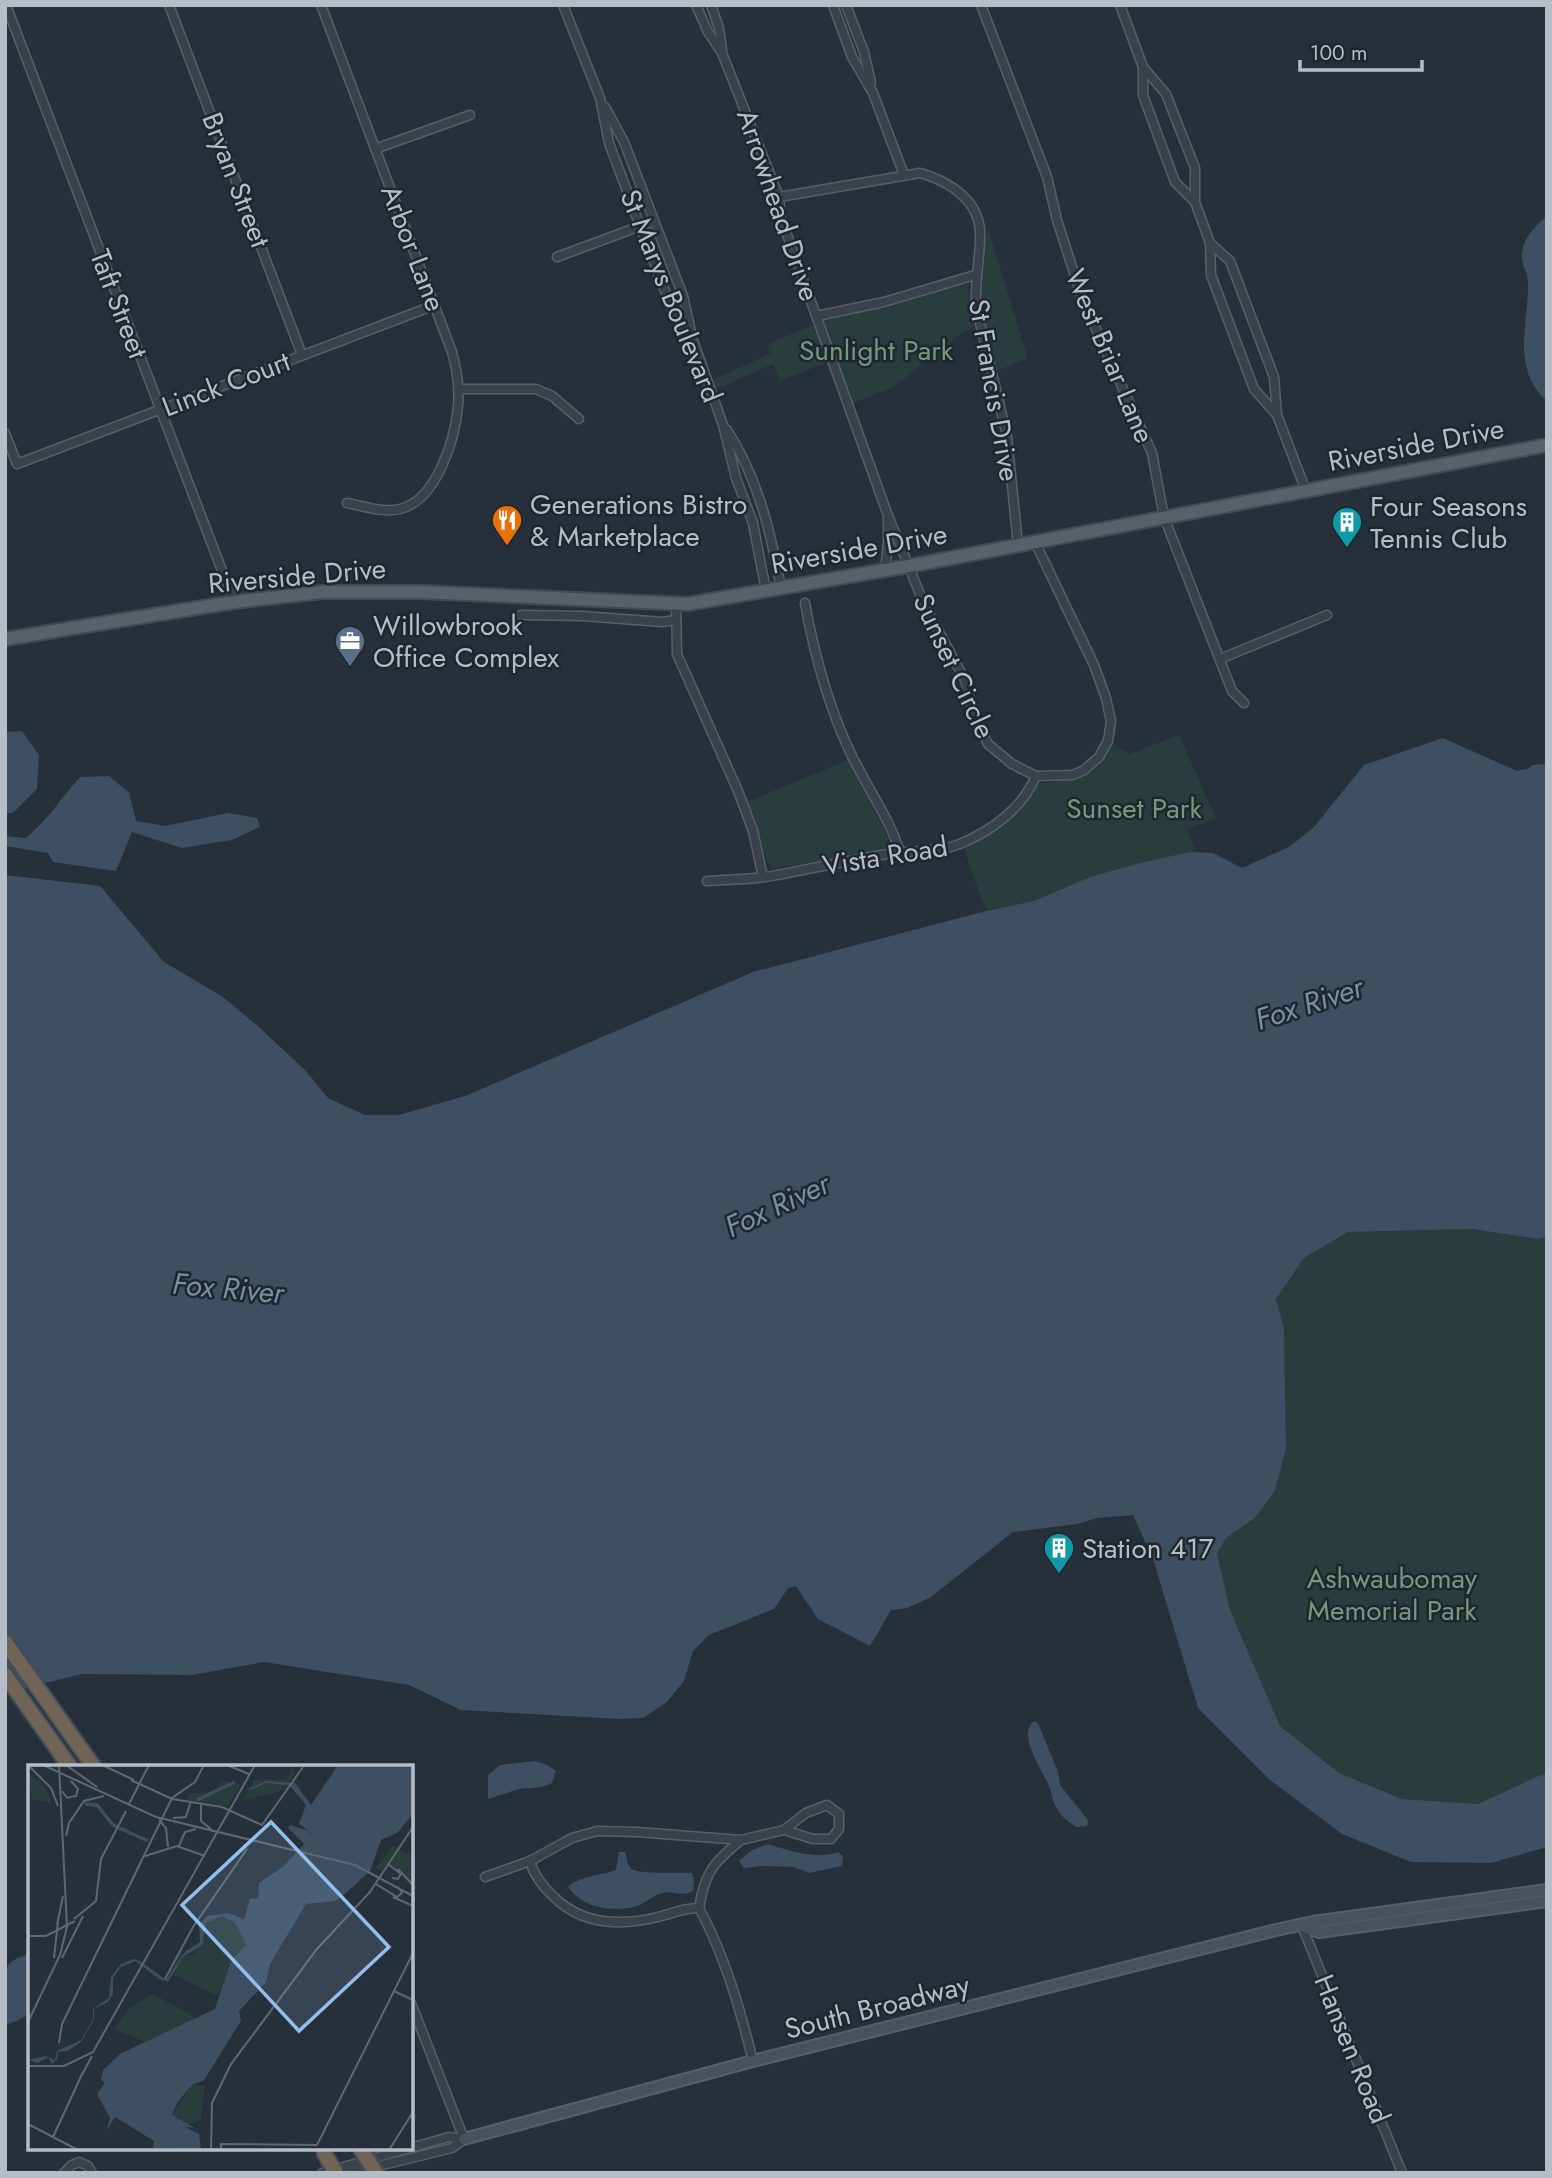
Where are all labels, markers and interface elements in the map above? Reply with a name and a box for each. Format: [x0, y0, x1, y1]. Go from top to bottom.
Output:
scale bar [1300, 28, 1422, 72]
text: 100 m [1310, 38, 1367, 68]
street label: Arrowhead Drive [726, 104, 830, 306]
street label: Bryan Street [191, 106, 281, 254]
street label: Arbor Lane [370, 179, 456, 317]
street label: St Marys Boulevard [610, 183, 732, 409]
street label: Taft Street [80, 244, 159, 365]
street label: West Briar Lane [1055, 263, 1165, 449]
street label: St Francis Drive [958, 296, 1030, 484]
park label: Sunlight Park [799, 330, 954, 371]
street label: Linck Court [156, 341, 296, 427]
street label: Riverside Drive [1324, 408, 1508, 482]
place label: Generations Bistro & Marketplace [530, 484, 747, 557]
place label: Four Seasons Tennis Club [1370, 486, 1527, 559]
restaurant icon: Generations Bistro & Marketplace [490, 503, 524, 547]
building icon: Four Seasons Tennis Club [1330, 505, 1364, 549]
street label: Riverside Drive [768, 513, 950, 585]
street label: Riverside Drive [206, 548, 388, 604]
street label: Sunset Circle [903, 587, 1005, 745]
place label: Willowbrook Office Complex [373, 605, 559, 678]
office icon: Willowbrook Office Complex [333, 624, 367, 668]
park label: Sunset Park [1066, 788, 1202, 829]
street label: Vista Road [820, 826, 950, 886]
water label: Fox River [1249, 965, 1371, 1041]
water label: Fox River [717, 1161, 838, 1248]
water label: Fox River [171, 1262, 287, 1314]
place label: Station 417 [1082, 1528, 1214, 1569]
building icon: Station 417 [1042, 1531, 1076, 1575]
park label: Ashwaubomay Memorial Park [1307, 1558, 1478, 1631]
inset map [28, 1765, 413, 2150]
street label: South Broadway [780, 1964, 974, 2050]
street label: Hansen Road [1304, 1968, 1400, 2130]

